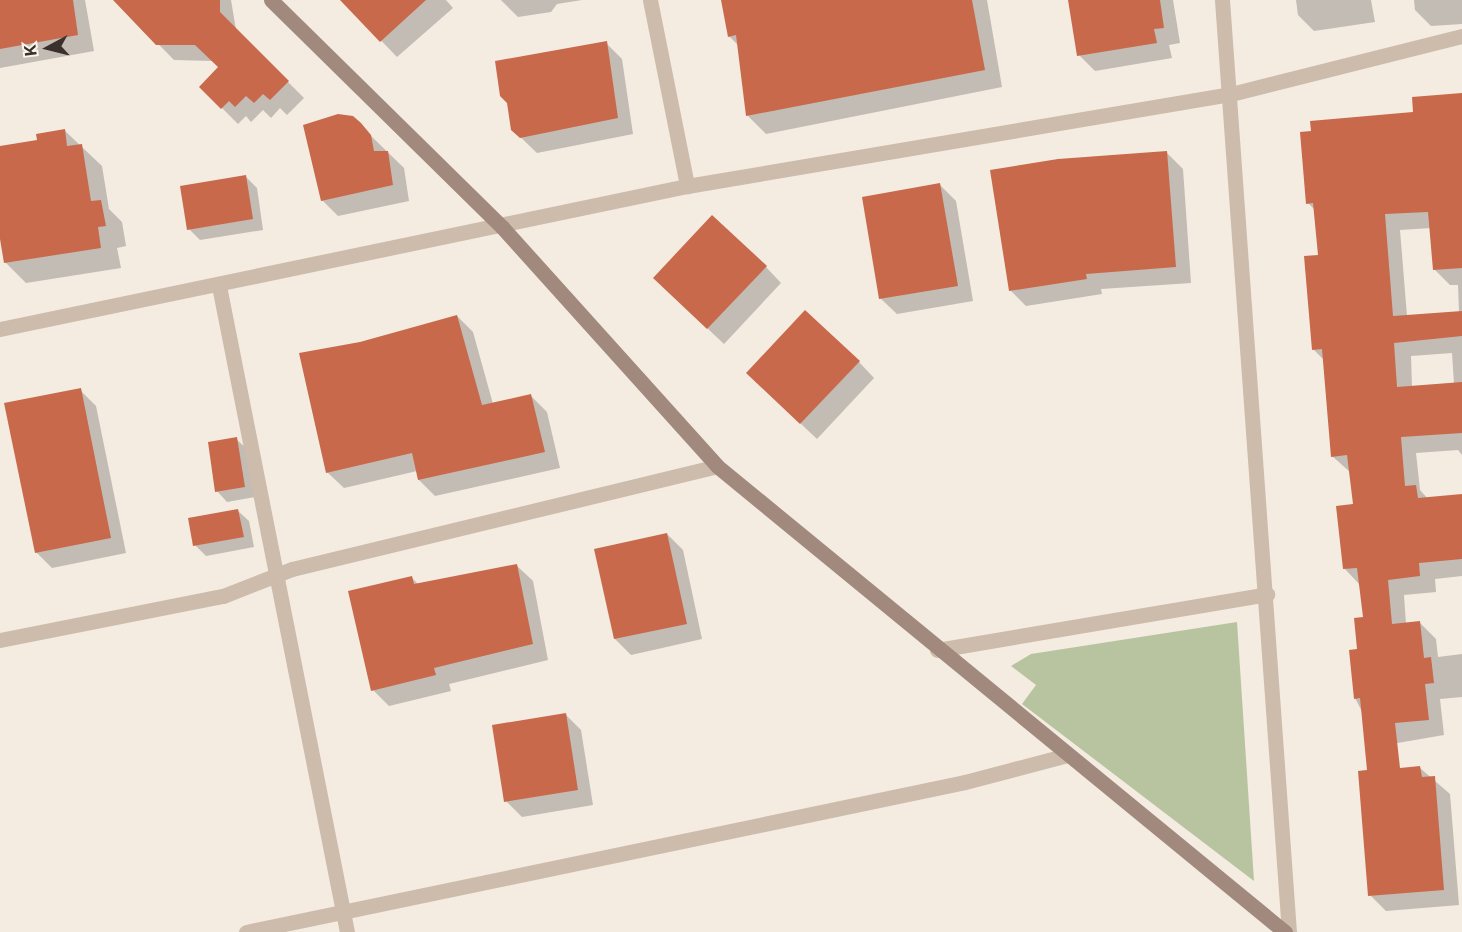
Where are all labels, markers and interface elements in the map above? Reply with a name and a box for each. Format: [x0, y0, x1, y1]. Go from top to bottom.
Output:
north arrow [18, 18, 78, 78]
text: K [20, 43, 41, 57]

